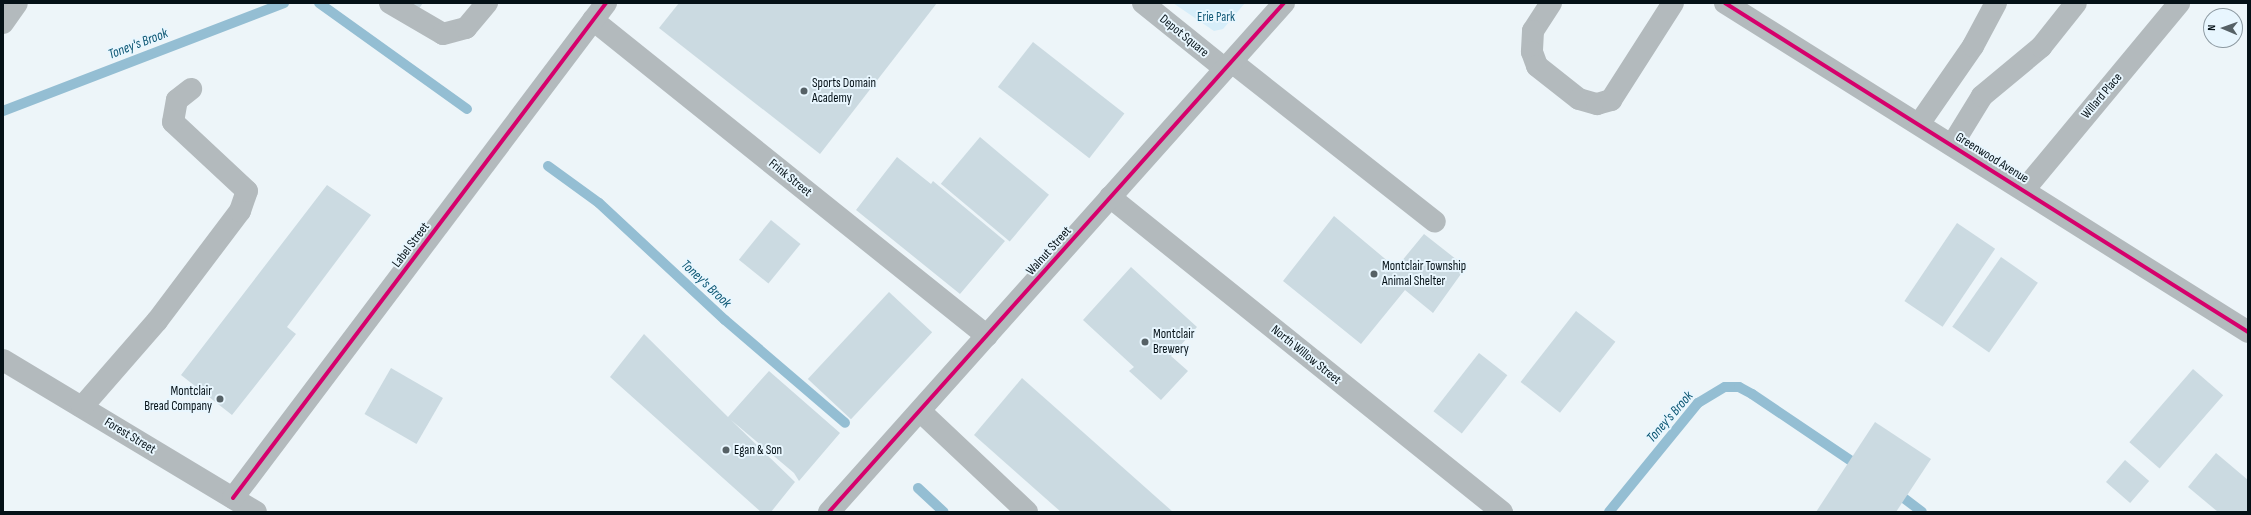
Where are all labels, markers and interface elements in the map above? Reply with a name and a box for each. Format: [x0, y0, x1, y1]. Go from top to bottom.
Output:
north arrow [2203, 8, 2243, 48]
park label: Erie Park [1197, 9, 1235, 25]
street label: Depot Square [1156, 12, 1212, 60]
text: N [2205, 24, 2218, 31]
water label: Toney's Brook [106, 25, 170, 63]
street label: Willard Place [2078, 70, 2126, 122]
place label: Sports Domain Academy [812, 76, 876, 107]
marker: Sports Domain Academy [799, 86, 809, 96]
street label: Greenwood Avenue [1953, 129, 2031, 187]
street label: Frink Street [765, 156, 815, 200]
street label: Label Street [389, 219, 433, 271]
street label: Walnut Street [1023, 223, 1075, 279]
water label: Toney's Brook [677, 257, 735, 311]
place label: Montclair Township Animal Shelter [1382, 259, 1466, 290]
marker: Montclair Township Animal Shelter [1369, 269, 1379, 279]
street label: North Willow Street [1268, 322, 1344, 388]
place label: Montclair Brewery [1153, 327, 1194, 358]
marker: Montclair Brewery [1140, 337, 1150, 347]
place label: Montclair Bread Company [144, 384, 212, 415]
water label: Toney's Brook [1643, 388, 1697, 446]
marker: Montclair Bread Company [215, 394, 225, 404]
street label: Forest Street [102, 415, 158, 457]
place label: Egan & Son [734, 442, 782, 458]
marker: Egan & Son [721, 445, 731, 455]

